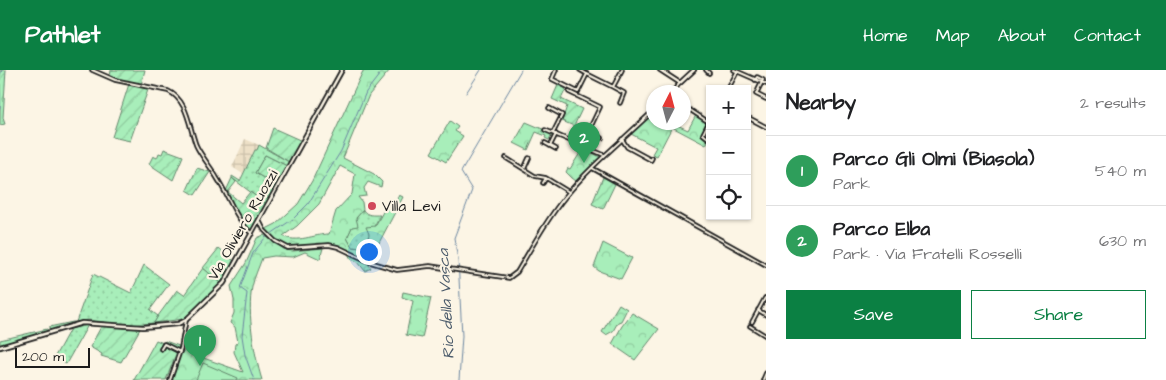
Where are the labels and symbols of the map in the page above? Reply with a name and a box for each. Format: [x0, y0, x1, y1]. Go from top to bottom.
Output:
north arrow [646, 85, 691, 130]
pin: 2 [568, 122, 600, 163]
street label: Via Oliviero Ruozzi [203, 165, 284, 284]
place label: Villa Levi [382, 196, 441, 217]
marker: Villa Levi [366, 200, 378, 212]
your location [356, 239, 382, 265]
water label: Rio della Vasca [432, 248, 460, 360]
pin: 1 [184, 325, 216, 366]
scale bar [15, 345, 90, 368]

